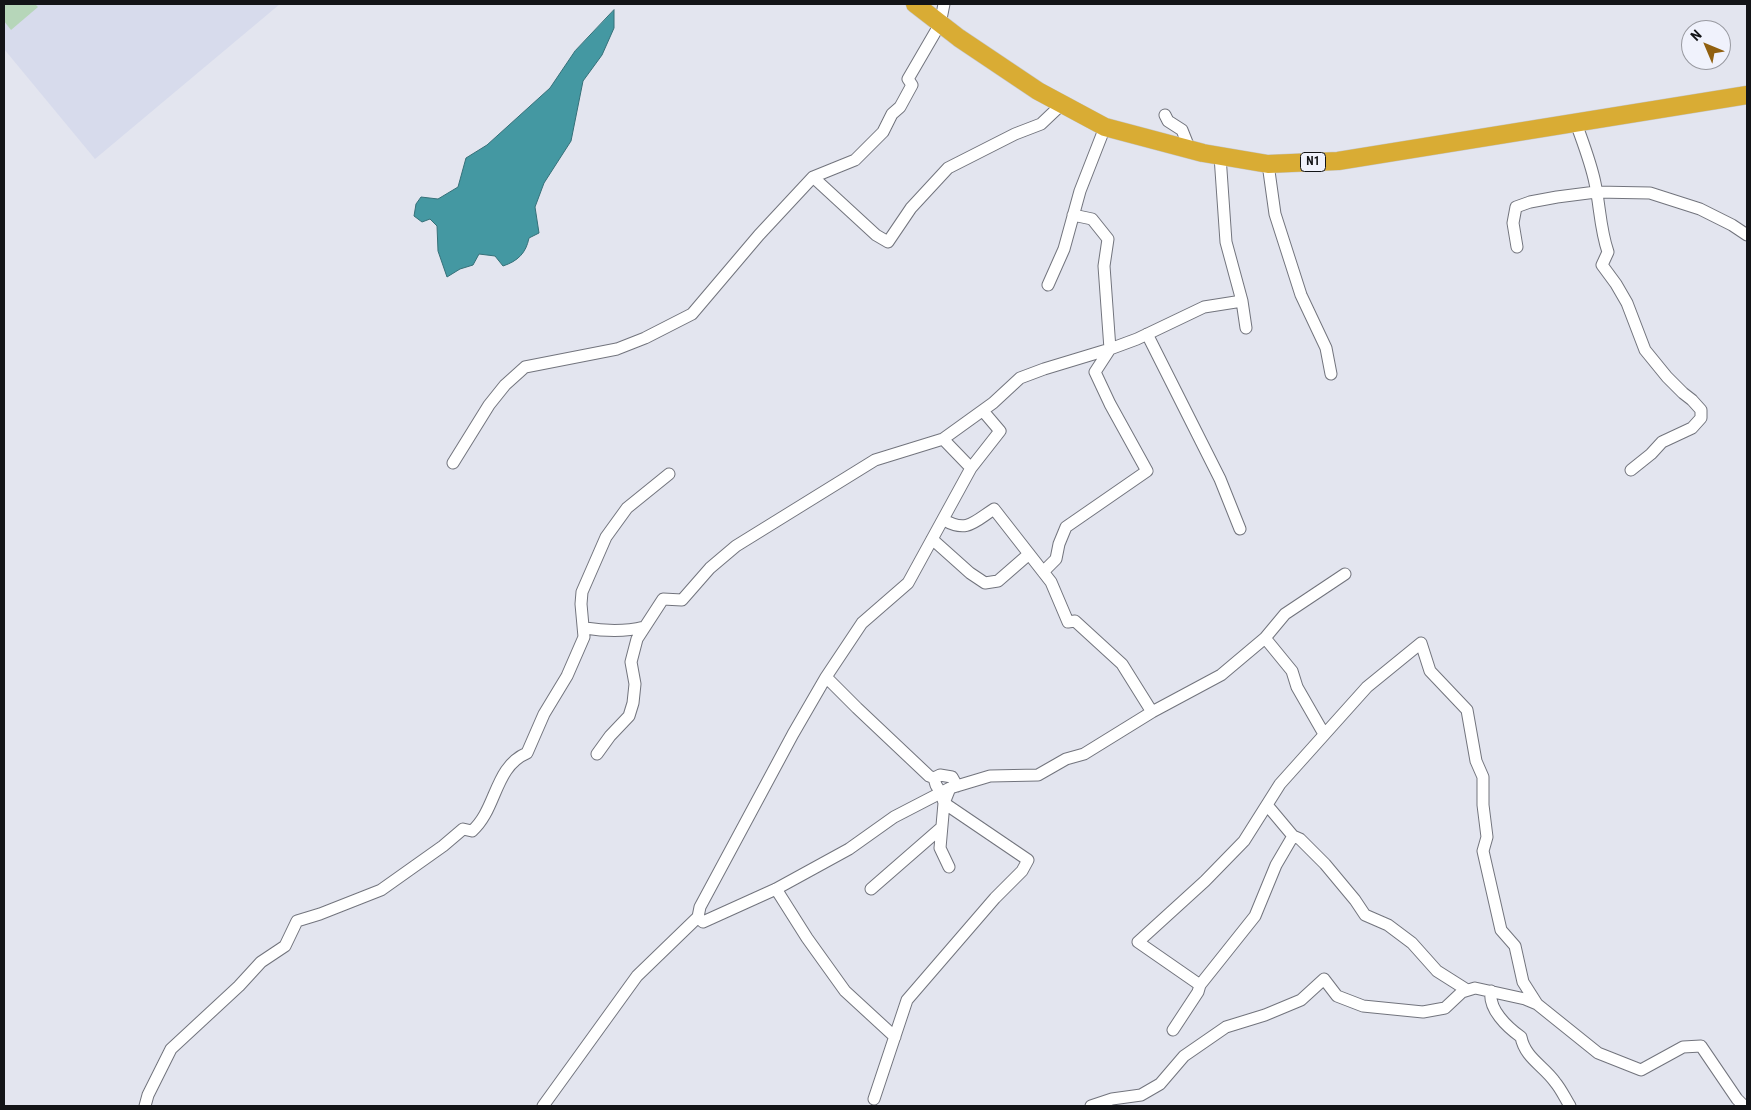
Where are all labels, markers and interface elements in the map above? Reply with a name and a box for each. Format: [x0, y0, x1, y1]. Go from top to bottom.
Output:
north arrow [1681, 20, 1731, 70]
text: N [1687, 26, 1705, 44]
road number: N1 [1300, 152, 1326, 172]

